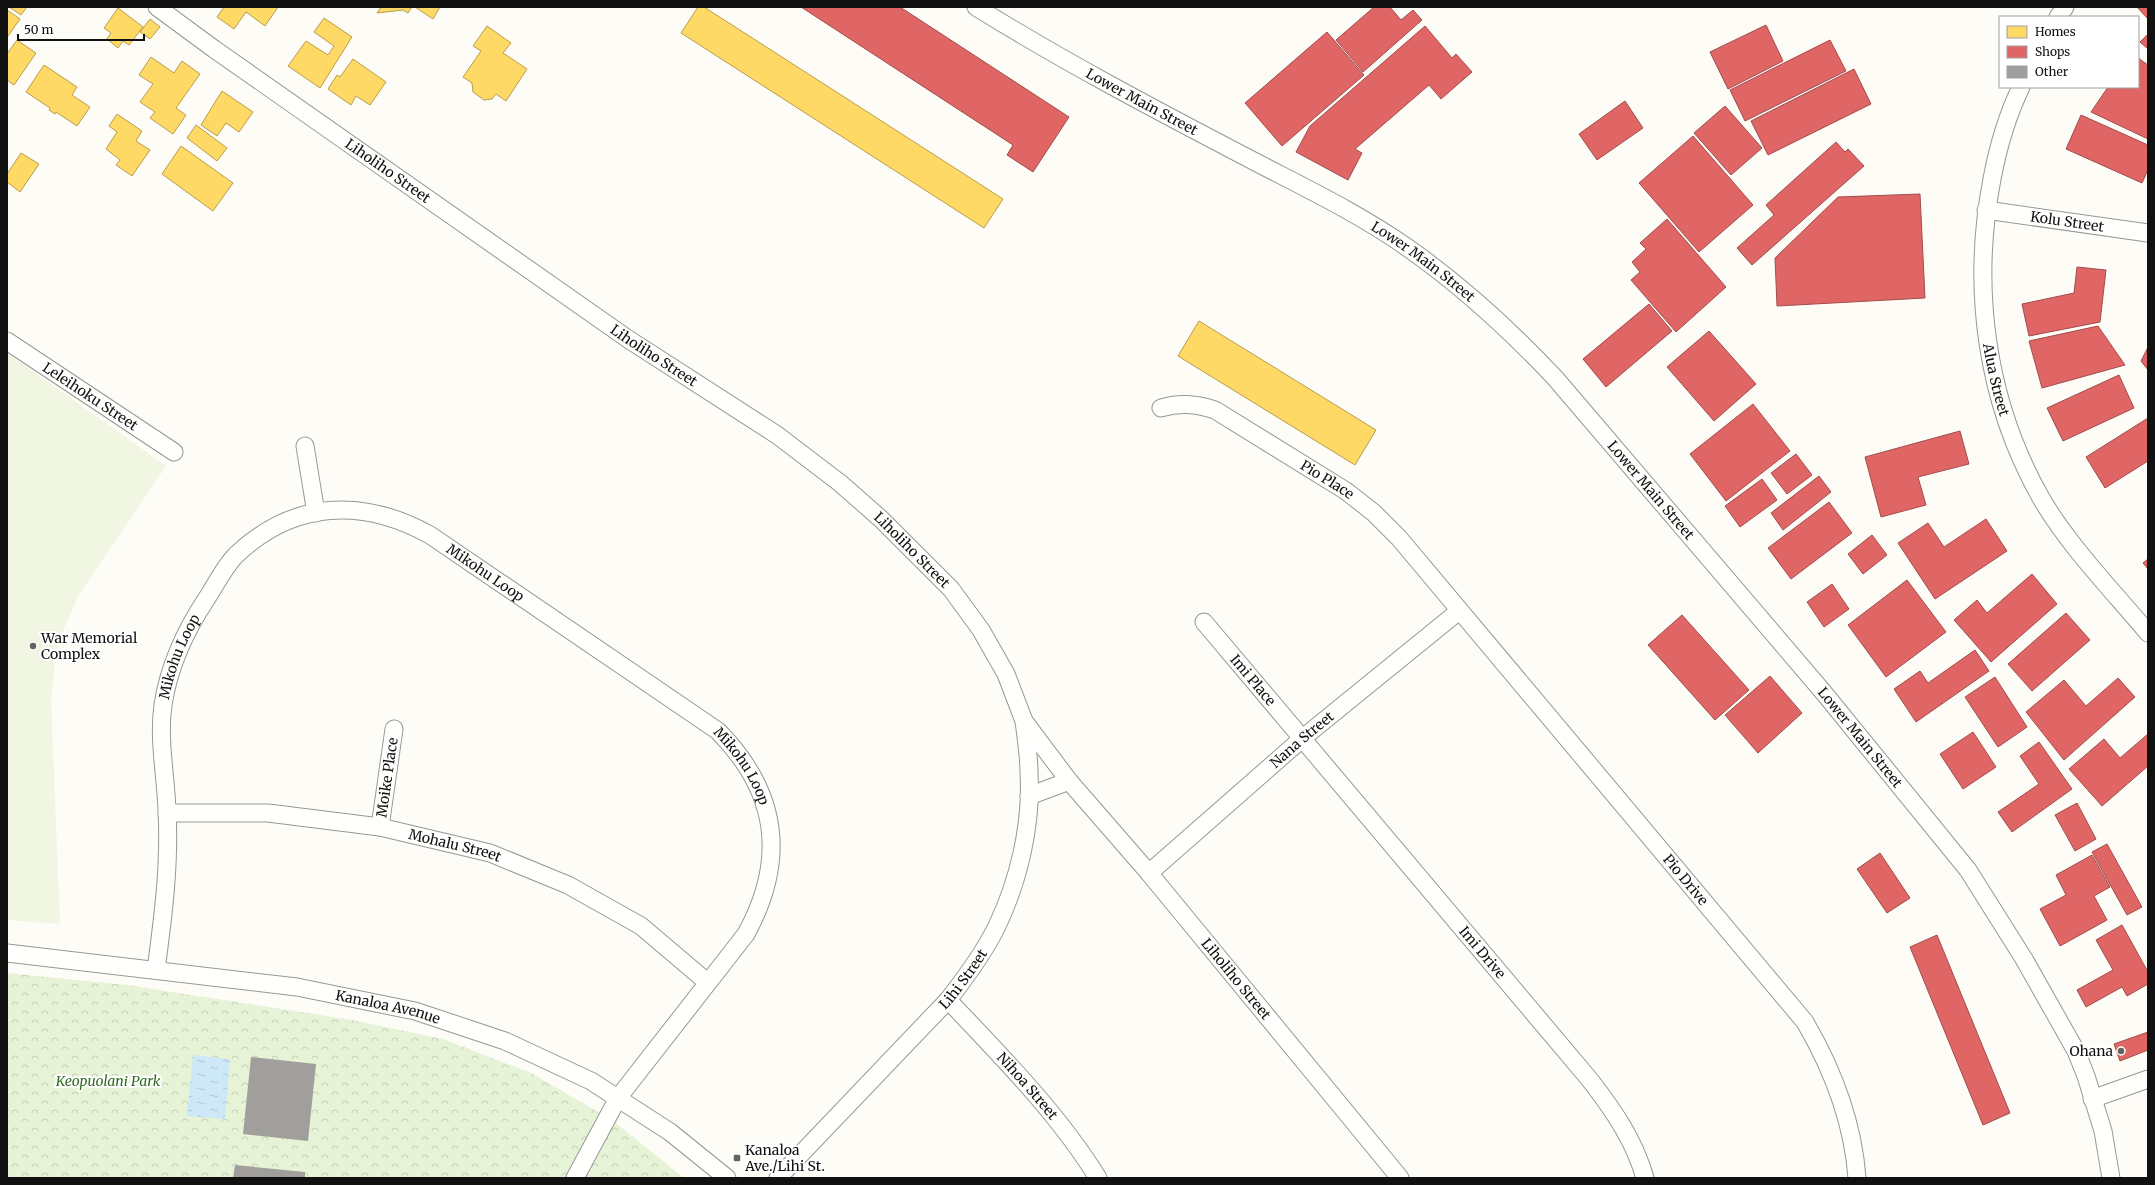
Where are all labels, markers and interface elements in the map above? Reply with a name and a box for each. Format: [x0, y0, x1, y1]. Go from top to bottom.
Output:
scale bar [18, 16, 144, 42]
legend [1999, 16, 2139, 88]
text: 50 m [24, 22, 53, 37]
text: Homes [2035, 24, 2076, 39]
text: Shops [2035, 44, 2070, 59]
street label: Lower Main Street [1083, 64, 1201, 139]
text: Other [2035, 64, 2069, 79]
street label: Liholiho Street [342, 135, 434, 207]
street label: Kolu Street [2029, 207, 2106, 236]
street label: Lower Main Street [1368, 217, 1479, 306]
street label: Liholiho Street [607, 321, 701, 391]
street label: Alua Street [1979, 341, 2014, 419]
street label: Leleihoku Street [39, 358, 142, 435]
street label: Lower Main Street [1604, 437, 1698, 544]
street label: Pio Place [1297, 456, 1358, 503]
street label: Liholiho Street [870, 508, 954, 592]
street label: Mikohu Loop [443, 540, 528, 606]
street label: Mikohu Loop [155, 611, 204, 701]
place label: War Memorial Complex [40, 629, 138, 663]
marker: War Memorial Complex [28, 641, 38, 651]
street label: Imi Place [1226, 651, 1280, 710]
street label: Lower Main Street [1814, 683, 1907, 792]
street label: Nana Street [1266, 707, 1338, 772]
street label: Mikohu Loop [710, 723, 773, 808]
street label: Moike Place [372, 736, 402, 819]
street label: Mohalu Street [407, 825, 505, 866]
street label: Pio Drive [1659, 850, 1712, 909]
street label: Imi Drive [1455, 922, 1510, 982]
street label: Liholiho Street [1197, 934, 1275, 1024]
street label: Lihi Street [935, 945, 991, 1013]
street label: Kanaloa Avenue [334, 986, 443, 1028]
place label: Ohana [2069, 1042, 2113, 1060]
marker: Ohana [2116, 1046, 2126, 1056]
street label: Nihoa Street [993, 1048, 1062, 1124]
park label: Keopuolani Park [55, 1072, 161, 1090]
place label: Kanaloa Ave./Lihi St. [744, 1141, 825, 1175]
marker: Kanaloa Ave./Lihi St. [732, 1153, 742, 1163]

